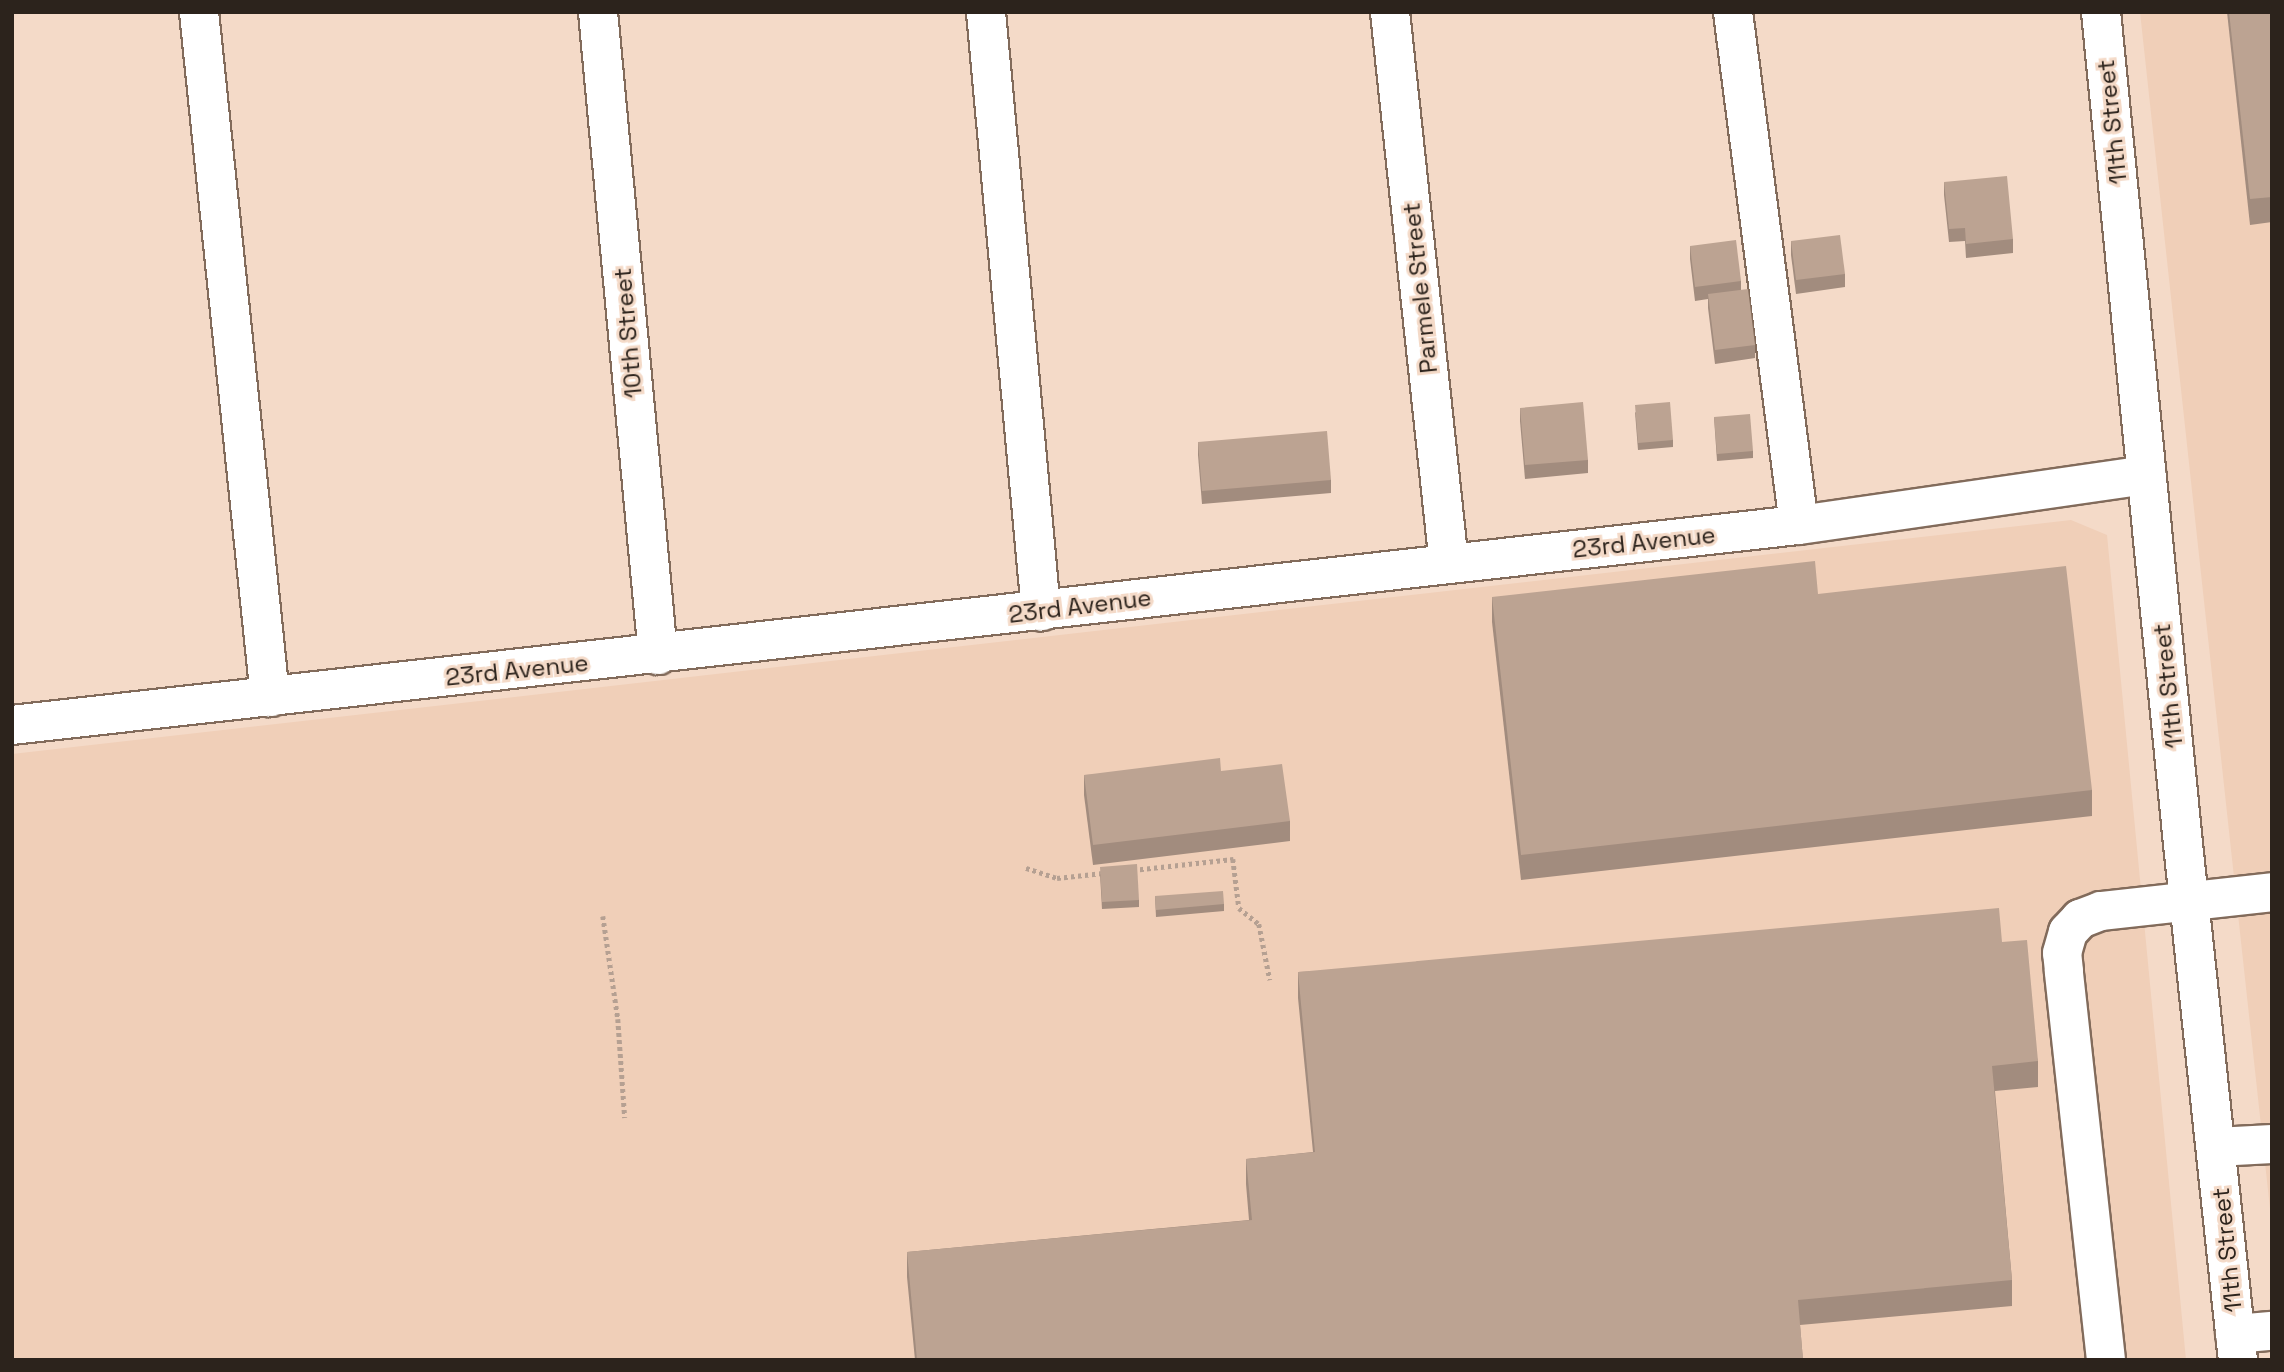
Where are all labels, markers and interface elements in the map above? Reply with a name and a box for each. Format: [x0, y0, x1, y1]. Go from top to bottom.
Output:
street label: 11th Street [2091, 58, 2133, 186]
street label: Parmele Street [1397, 201, 1443, 375]
street label: 10th Street [608, 267, 648, 399]
street label: 23rd Avenue [1571, 520, 1717, 564]
street label: 23rd Avenue [1007, 583, 1153, 629]
street label: 11th Street [2147, 622, 2189, 750]
street label: 23rd Avenue [444, 648, 590, 692]
street label: 11th Street [2206, 1186, 2248, 1314]

